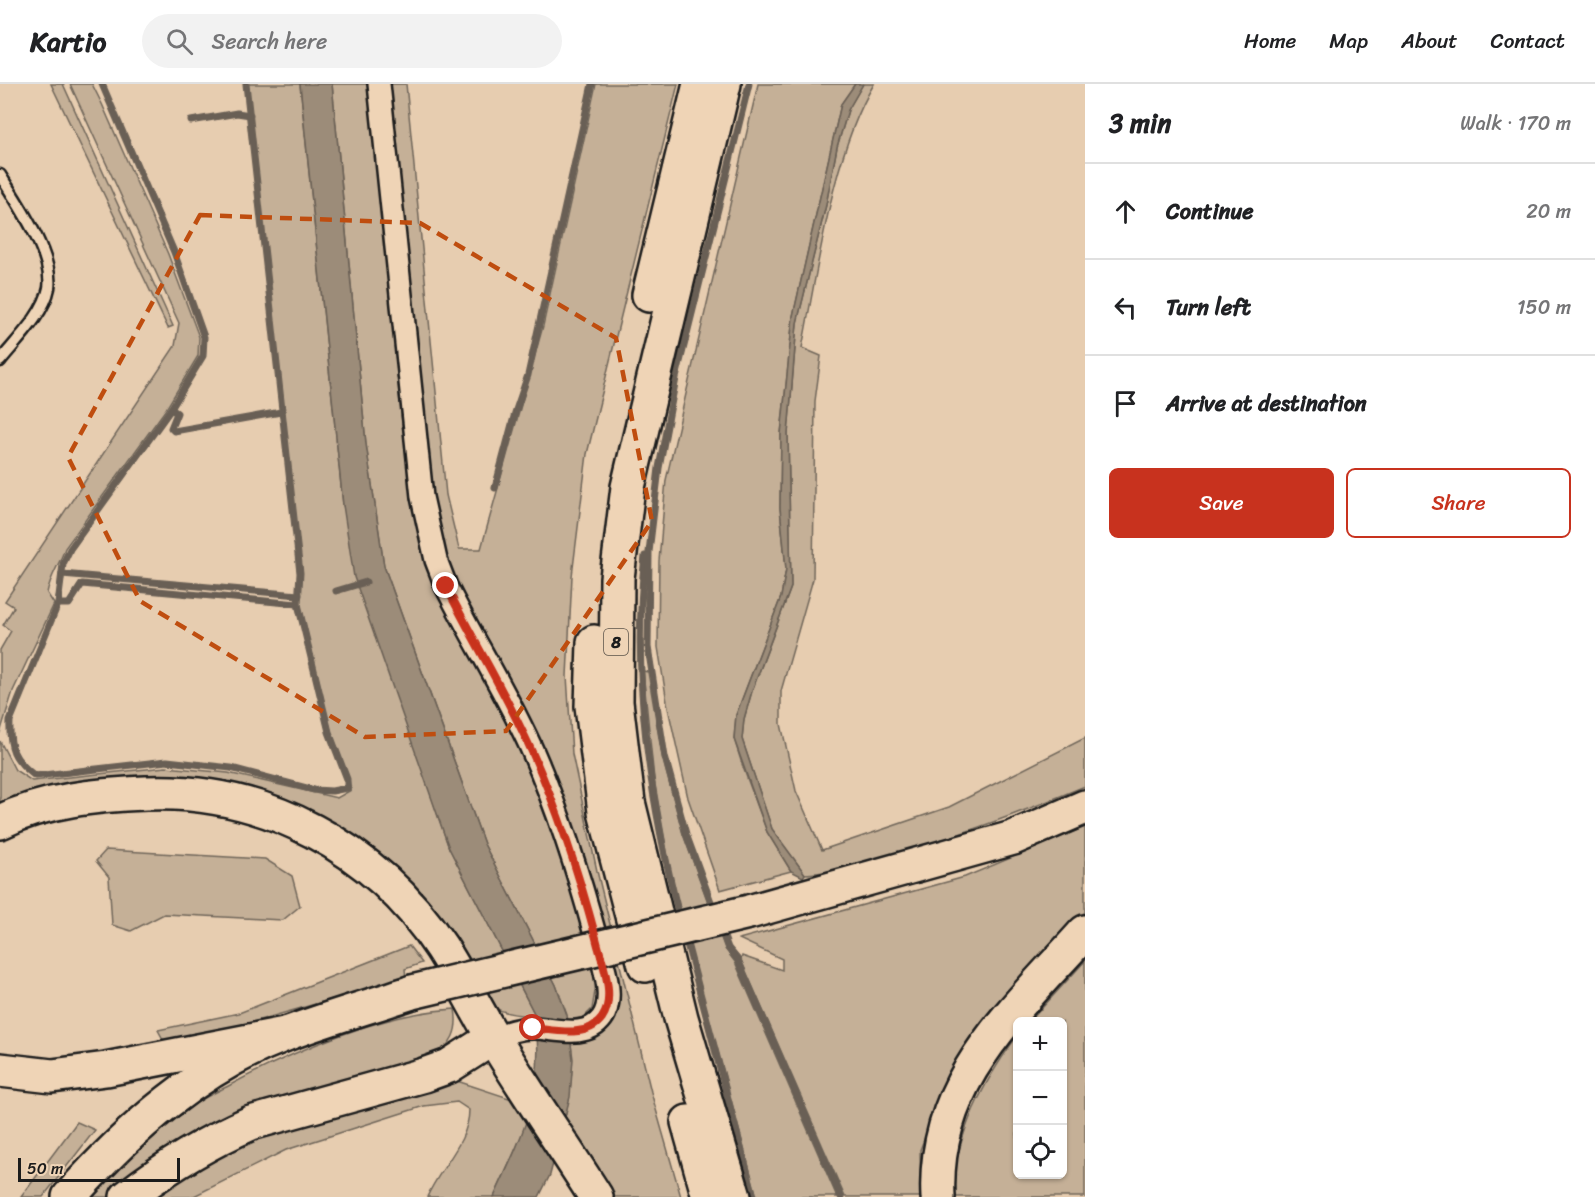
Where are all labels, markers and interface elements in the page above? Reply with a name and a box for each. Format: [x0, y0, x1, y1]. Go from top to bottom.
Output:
search box [142, 14, 562, 68]
text: Kartio [30, 17, 106, 66]
text: Search here [211, 22, 327, 61]
text: Home [1244, 22, 1296, 60]
text: Map [1329, 22, 1368, 60]
text: About [1401, 22, 1458, 60]
text: Contact [1491, 22, 1565, 60]
icon: search [163, 25, 196, 58]
text: 3 min [1109, 100, 1171, 146]
text: Walk · 170 m [1460, 106, 1571, 141]
text: Continue [1166, 192, 1254, 231]
text: 20 m [1526, 194, 1571, 229]
icon: ahead [1109, 195, 1142, 228]
text: Turn left [1166, 288, 1251, 327]
text: 150 m [1517, 290, 1571, 325]
icon: left [1109, 291, 1142, 324]
text: Arrive at destination [1166, 384, 1367, 423]
icon: arrive [1109, 387, 1142, 420]
button: Save [1109, 468, 1334, 538]
button: Share [1346, 468, 1571, 538]
route end [432, 572, 458, 598]
road number: 8 [604, 629, 628, 655]
route start [519, 1014, 545, 1040]
map controls [1013, 1017, 1067, 1179]
button: + [1013, 1017, 1067, 1071]
button: − [1013, 1071, 1067, 1125]
button: locate [1013, 1125, 1067, 1179]
text: 50 m [27, 1154, 63, 1183]
scale bar [18, 1155, 180, 1182]

